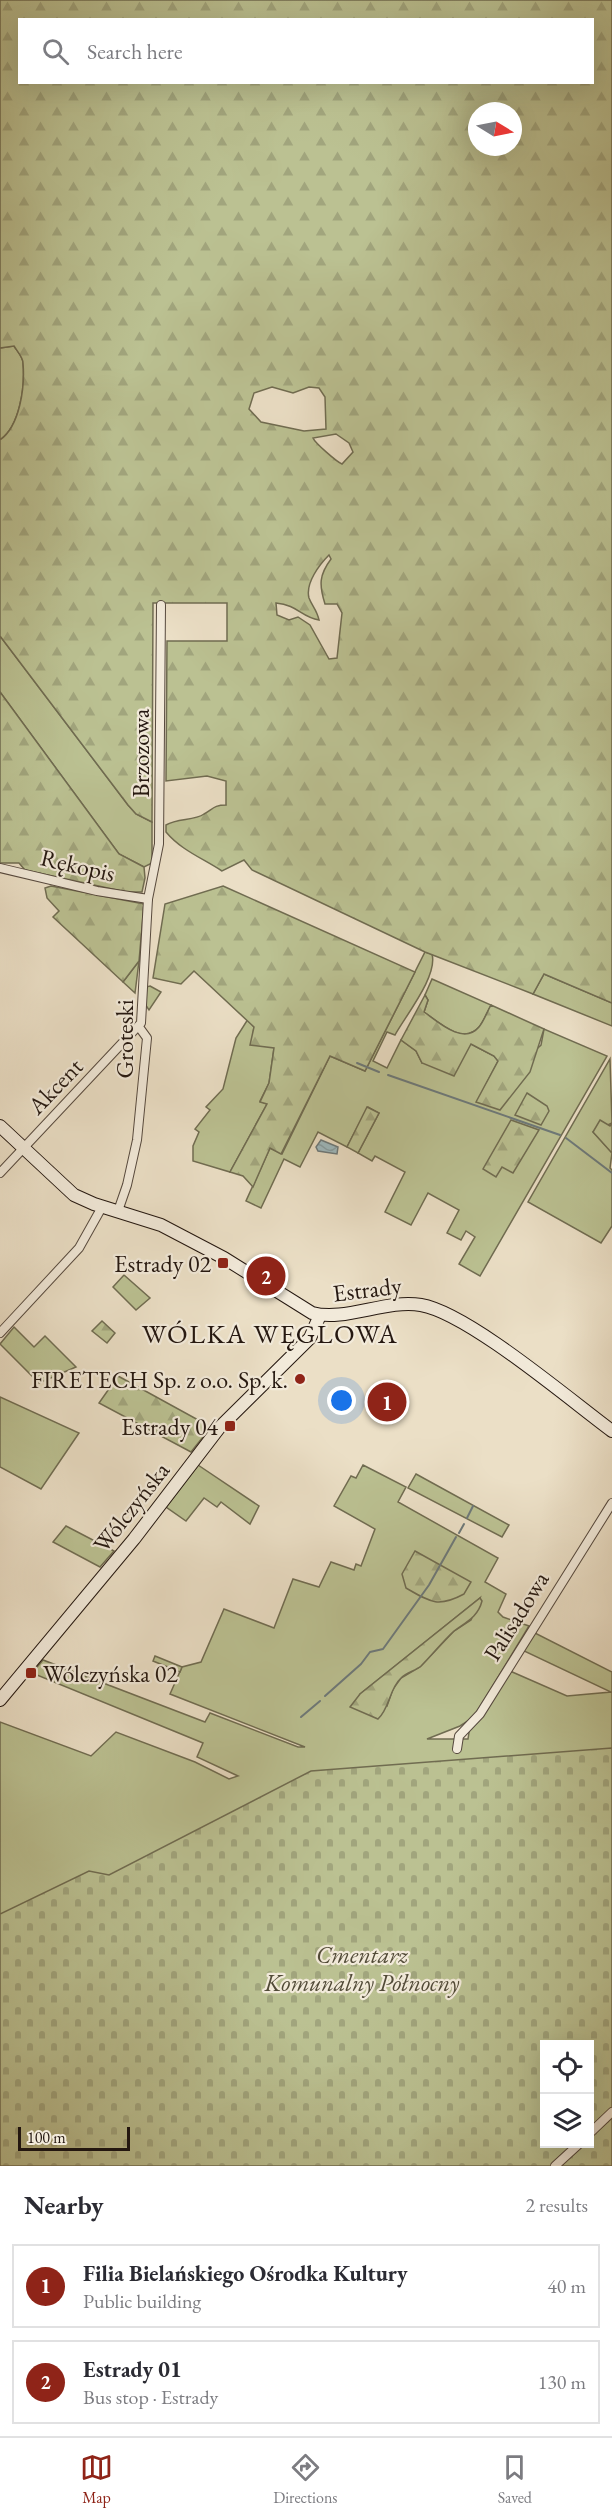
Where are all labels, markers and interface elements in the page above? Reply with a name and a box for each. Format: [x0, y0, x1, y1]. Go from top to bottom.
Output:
search box [18, 18, 594, 84]
icon: search [39, 35, 72, 68]
text: Search here [87, 37, 182, 66]
north arrow [468, 102, 522, 156]
street label: Brzozowa [125, 708, 156, 797]
street label: Rękopis [38, 841, 118, 889]
street label: Groteski [109, 999, 140, 1079]
street label: Akcent [20, 1051, 90, 1121]
place label: Estrady 02 [114, 1248, 211, 1279]
pin: 2 [246, 1254, 286, 1298]
marker: Estrady 02 [216, 1256, 230, 1270]
street label: Estrady [331, 1269, 404, 1309]
district label: WÓLKA WĘGLOWA [142, 1316, 398, 1351]
place label: FIRETECH Sp. z o.o. Sp. k. [31, 1364, 288, 1395]
marker: FIRETECH Sp. z o.o. Sp. k. [293, 1372, 307, 1386]
pin: 1 [368, 1380, 406, 1424]
your location [327, 1386, 356, 1415]
place label: Estrady 04 [121, 1411, 218, 1442]
marker: Estrady 04 [223, 1419, 237, 1433]
street label: Wólczyńska [86, 1455, 176, 1559]
street label: Palisadowa [476, 1565, 556, 1667]
place label: Wólczyńska 02 [43, 1658, 178, 1689]
marker: Wólczyńska 02 [24, 1666, 38, 1680]
park label: Cmentarz Komunalny Północny [264, 1939, 460, 1998]
map controls [540, 2040, 594, 2148]
button: locate [540, 2040, 594, 2094]
button: layers [540, 2094, 594, 2148]
scale bar [18, 2124, 130, 2152]
text: 100 m [27, 2127, 66, 2148]
text: Nearby [24, 2188, 104, 2222]
text: 2 results [525, 2192, 588, 2218]
text: Filia Bielańskiego Ośrodka Kultury [83, 2259, 408, 2288]
text: 1 [40, 2273, 51, 2299]
text: 40 m [547, 2273, 586, 2299]
text: Public building [83, 2288, 201, 2314]
text: Estrady 01 [83, 2355, 182, 2384]
text: 2 [40, 2369, 51, 2395]
text: 130 m [538, 2369, 586, 2395]
text: Bus stop · Estrady [83, 2384, 218, 2410]
tab: Map [80, 2451, 113, 2508]
tab: Directions [273, 2451, 338, 2508]
tab: Saved [498, 2451, 532, 2508]

